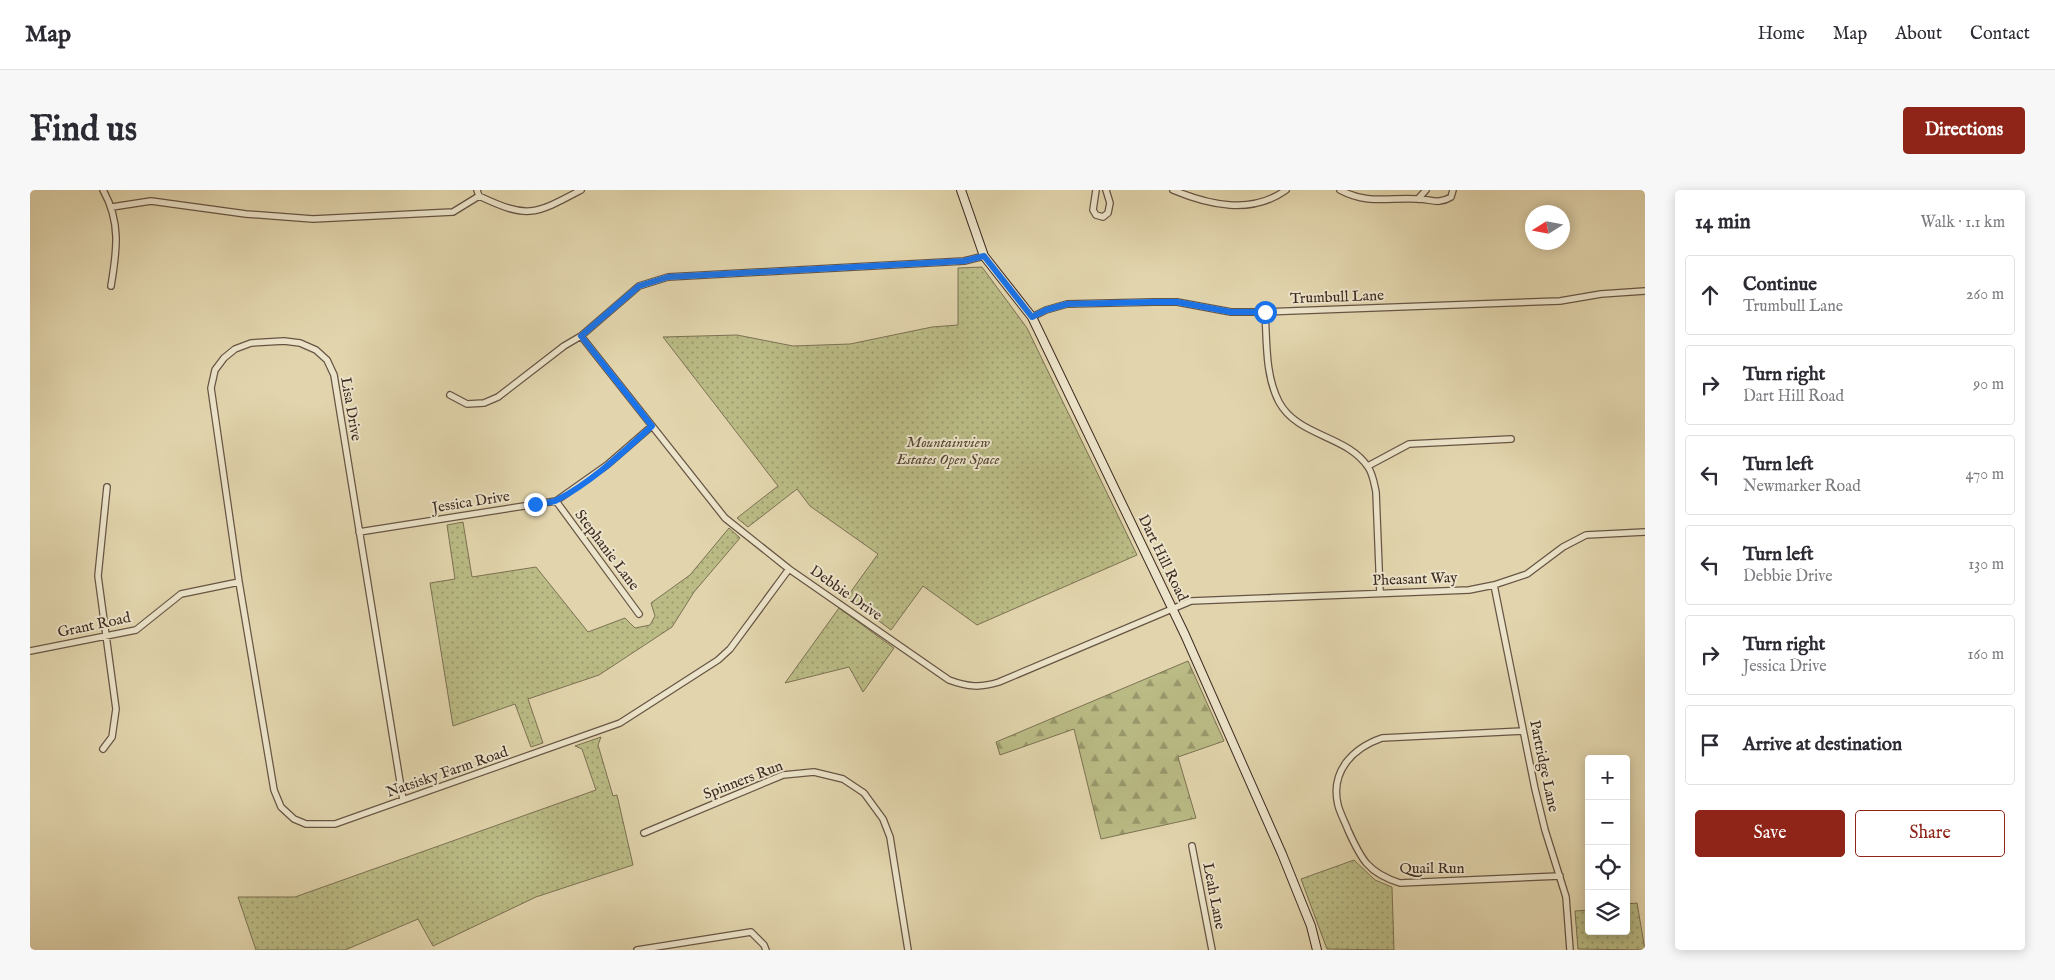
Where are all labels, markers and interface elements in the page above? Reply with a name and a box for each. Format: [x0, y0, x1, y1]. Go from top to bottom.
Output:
text: Map [25, 19, 71, 50]
text: Home [1758, 23, 1805, 46]
text: Map [1833, 23, 1867, 46]
text: About [1895, 23, 1942, 46]
text: Contact [1970, 23, 2030, 46]
button: Directions [1903, 107, 2025, 154]
text: Find us [30, 108, 137, 153]
north arrow [1525, 205, 1570, 250]
text: 14 min [1695, 209, 1751, 236]
text: Walk · 1.1 km [1921, 213, 2005, 233]
text: Continue [1743, 273, 1817, 297]
icon: ahead [1696, 281, 1724, 309]
text: 260 m [1966, 285, 2004, 305]
street label: Trumbull Lane [1290, 286, 1384, 308]
text: Trumbull Lane [1743, 297, 1843, 317]
route start [1254, 301, 1277, 324]
text: Turn right [1743, 363, 1825, 387]
icon: right [1696, 371, 1724, 399]
text: 90 m [1973, 375, 2004, 395]
street label: Lisa Drive [336, 376, 366, 443]
text: Dart Hill Road [1743, 387, 1844, 407]
park label: Mountainview Estates Open Space [895, 433, 1000, 469]
text: Turn left [1743, 453, 1814, 477]
icon: left [1696, 461, 1724, 489]
text: 470 m [1965, 465, 2004, 485]
text: Newmarker Road [1743, 477, 1861, 497]
street label: Jessica Drive [429, 486, 511, 518]
route end [524, 493, 547, 516]
street label: Stephanie Lane [570, 506, 644, 594]
street label: Dart Hill Road [1134, 511, 1193, 606]
text: Turn left [1743, 543, 1814, 567]
icon: left [1696, 551, 1724, 579]
text: 130 m [1968, 555, 2004, 575]
street label: Debbie Drive [806, 561, 886, 625]
text: Debbie Drive [1743, 567, 1833, 587]
street label: Pheasant Way [1372, 568, 1459, 590]
street label: Grant Road [56, 608, 133, 642]
text: Turn right [1743, 633, 1825, 657]
icon: right [1696, 641, 1724, 669]
text: 160 m [1968, 645, 2004, 665]
text: Jessica Drive [1743, 657, 1827, 677]
street label: Partridge Lane [1525, 718, 1563, 814]
icon: arrive [1696, 731, 1724, 759]
text: Arrive at destination [1743, 733, 1902, 757]
street label: Natsisky Farm Road [384, 742, 511, 802]
map controls [1585, 755, 1630, 935]
button: + [1585, 755, 1630, 800]
street label: Spinners Run [700, 756, 786, 804]
button: − [1585, 800, 1630, 845]
button: Save [1695, 810, 1845, 857]
button: Share [1855, 810, 2005, 857]
button: locate [1585, 845, 1630, 890]
street label: Quail Run [1399, 859, 1465, 878]
street label: Leah Lane [1198, 861, 1230, 931]
button: layers [1585, 890, 1630, 935]

